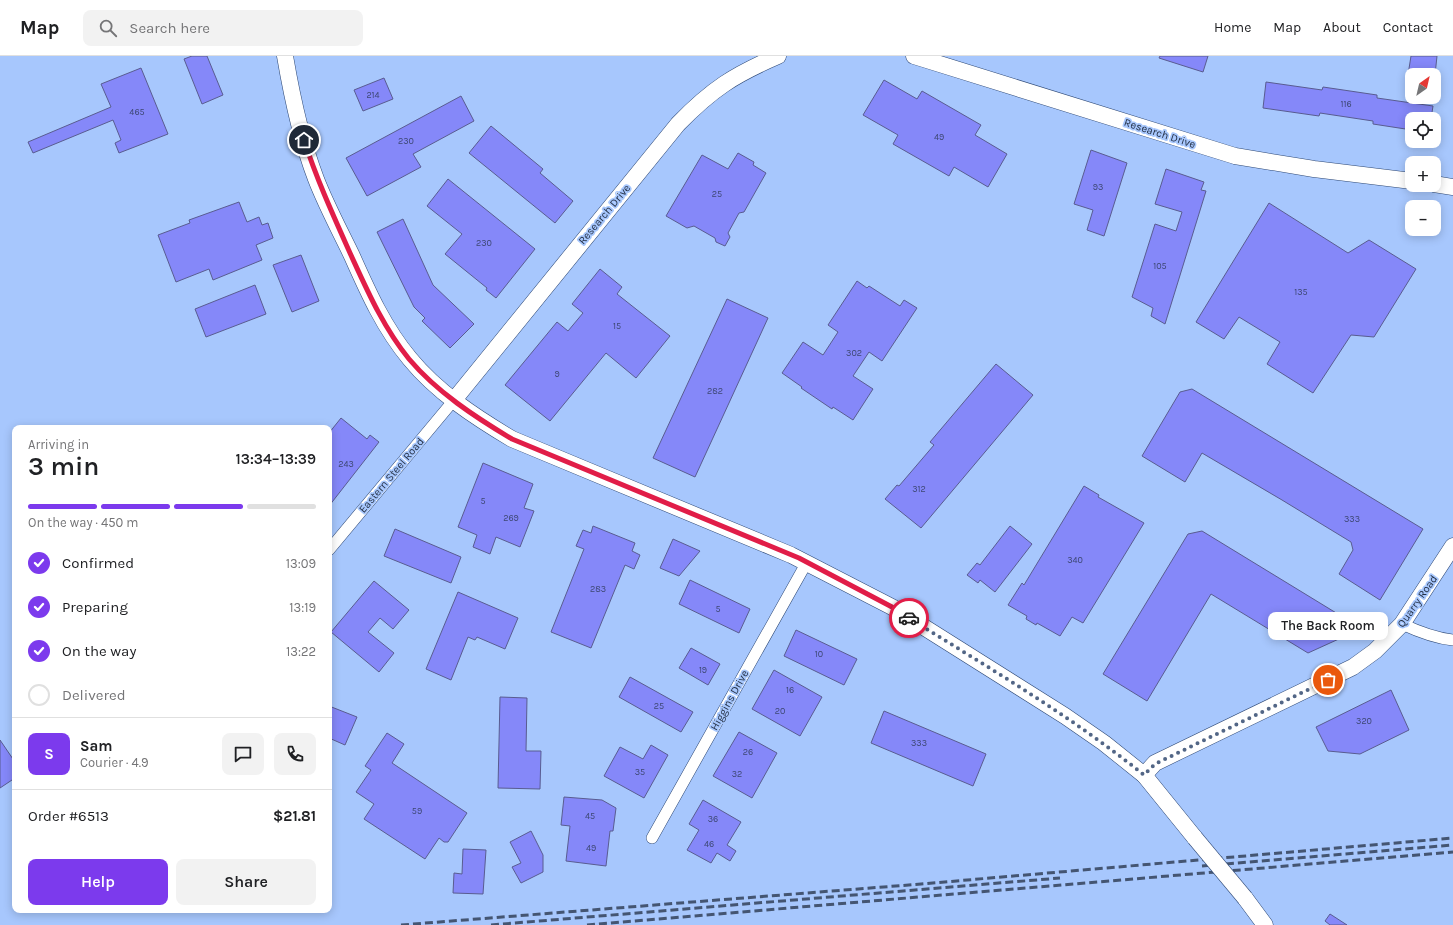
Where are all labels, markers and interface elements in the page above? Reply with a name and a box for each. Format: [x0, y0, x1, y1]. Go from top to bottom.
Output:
search box [83, 10, 363, 46]
text: Map [20, 17, 59, 39]
icon: search [97, 17, 119, 39]
text: Search here [129, 19, 210, 37]
text: Home [1214, 19, 1251, 36]
text: Map [1273, 19, 1301, 36]
text: About [1323, 19, 1361, 36]
text: Contact [1383, 19, 1433, 36]
north arrow [1405, 68, 1441, 104]
map controls [1405, 68, 1441, 236]
house number: 214 [366, 90, 380, 100]
house number: 116 [1340, 99, 1352, 109]
house number: 465 [129, 107, 145, 117]
button: locate [1405, 112, 1441, 148]
street label: Research Drive [1122, 116, 1198, 151]
pin [287, 123, 321, 157]
icon: home [293, 129, 315, 151]
house number: 49 [934, 132, 944, 142]
house number: 230 [398, 136, 414, 146]
button: + [1405, 156, 1441, 192]
street label: Research Drive [575, 181, 634, 247]
house number: 93 [1093, 182, 1103, 192]
house number: 25 [712, 189, 722, 199]
button: − [1405, 200, 1441, 236]
house number: 230 [476, 238, 492, 248]
house number: 105 [1153, 261, 1167, 271]
house number: 135 [1294, 287, 1308, 297]
house number: 15 [613, 321, 621, 331]
house number: 302 [846, 348, 862, 358]
house number: 9 [554, 369, 560, 379]
house number: 282 [707, 386, 723, 396]
street label: Eastern Steel Road [356, 435, 427, 516]
text: Arriving in [28, 437, 89, 452]
text: 13:34–13:39 [235, 450, 316, 468]
text: 3 min [28, 451, 99, 482]
house number: 243 [338, 459, 354, 469]
house number: 312 [912, 484, 926, 494]
house number: 5 [480, 496, 486, 506]
house number: 269 [503, 513, 519, 523]
house number: 333 [1344, 514, 1360, 524]
text: On the way · 450 m [28, 515, 139, 530]
icon: check [28, 552, 50, 574]
text: Confirmed [62, 554, 134, 572]
house number: 340 [1067, 555, 1083, 565]
text: 13:09 [286, 556, 316, 571]
street label: Quarry Road [1395, 573, 1440, 630]
house number: 283 [590, 584, 606, 594]
icon: check [28, 596, 50, 618]
text: Preparing [62, 598, 128, 616]
courier [889, 598, 929, 638]
text: 13:19 [289, 600, 316, 615]
house number: 5 [715, 604, 721, 614]
icon: car [898, 607, 920, 629]
callout: The Back Room [1268, 612, 1388, 640]
text: The Back Room [1281, 618, 1375, 633]
icon: check [28, 640, 50, 662]
text: On the way [62, 642, 136, 660]
text: 13:22 [286, 644, 316, 659]
house number: 10 [815, 649, 823, 659]
pin [1311, 663, 1345, 697]
house number: 19 [699, 665, 707, 675]
street label: Higgins Drive [707, 667, 752, 733]
icon: bag [1317, 669, 1339, 691]
house number: 16 [786, 685, 794, 695]
text: Delivered [62, 686, 126, 704]
house number: 25 [654, 701, 664, 711]
house number: 20 [775, 706, 785, 716]
house number: 320 [1356, 716, 1372, 726]
button: chat [222, 733, 264, 775]
button: phone [274, 733, 316, 775]
text: Sam [80, 737, 113, 755]
house number: 333 [911, 738, 927, 748]
text: S [44, 745, 54, 763]
house number: 26 [743, 747, 753, 757]
text: Courier · 4.9 [80, 755, 149, 770]
house number: 35 [635, 767, 645, 777]
house number: 32 [732, 769, 742, 779]
house number: 59 [412, 806, 422, 816]
text: Order #6513 [28, 807, 109, 825]
text: $21.81 [273, 807, 316, 825]
house number: 45 [585, 811, 595, 821]
house number: 36 [708, 814, 718, 824]
house number: 46 [704, 839, 714, 849]
house number: 49 [586, 843, 596, 853]
button: Help [28, 859, 168, 905]
button: Share [176, 859, 316, 905]

